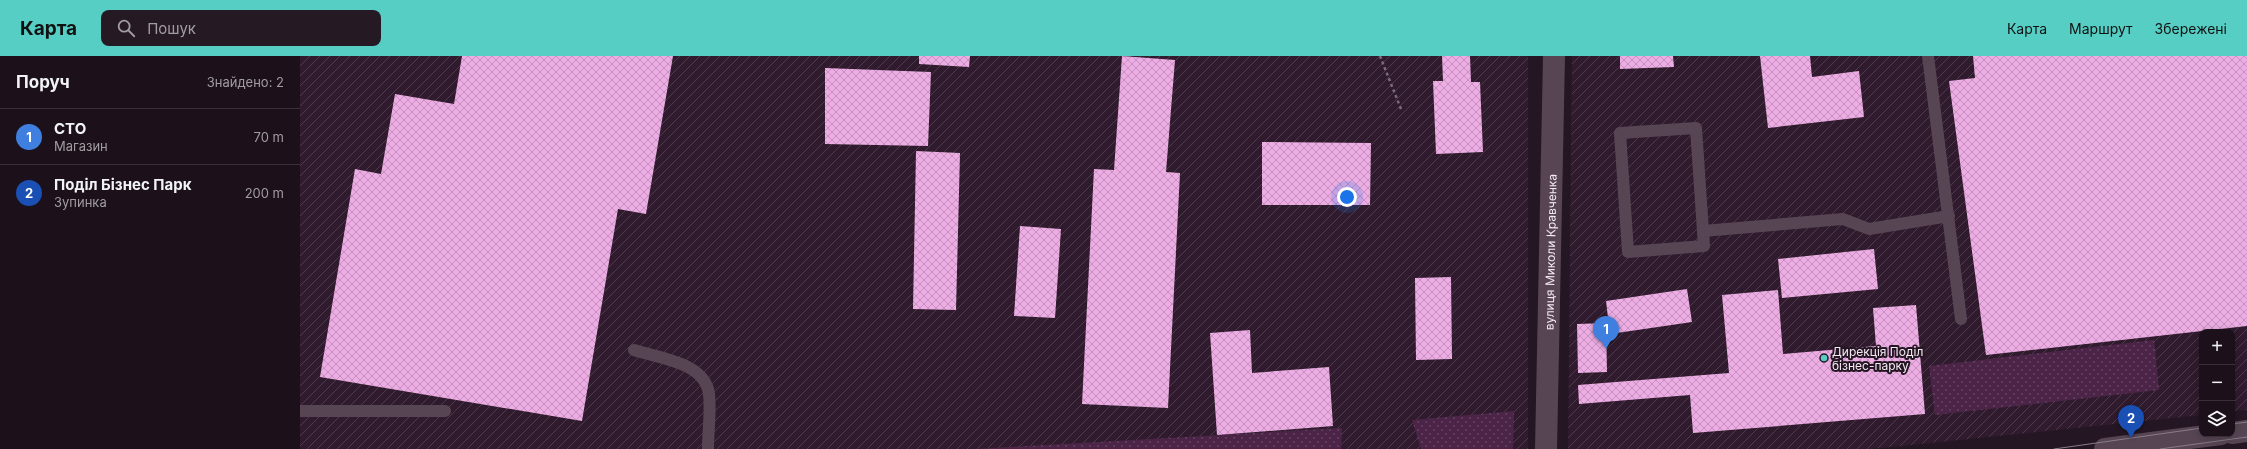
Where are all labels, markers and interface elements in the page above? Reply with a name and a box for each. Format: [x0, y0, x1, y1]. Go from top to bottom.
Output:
search box [101, 10, 381, 46]
text: Карта [20, 17, 77, 40]
icon: search [115, 17, 137, 39]
text: Пошук [147, 19, 196, 38]
text: Карта [2007, 20, 2047, 37]
text: Маршрут [2069, 20, 2133, 37]
text: Збережені [2155, 20, 2227, 37]
text: Поруч [16, 72, 70, 92]
text: Знайдено: 2 [207, 74, 284, 90]
text: СТО [54, 119, 86, 138]
text: 1 [26, 129, 32, 145]
text: 70 m [254, 129, 284, 145]
text: Магазин [54, 138, 108, 154]
street label: вулиця Миколи Кравченка [1541, 174, 1559, 330]
text: Поділ Бізнес Парк [54, 175, 191, 194]
text: 2 [25, 185, 33, 201]
text: 200 m [245, 185, 284, 201]
your location [1337, 187, 1357, 207]
text: Зупинка [54, 194, 107, 210]
pin: 1 [1593, 316, 1619, 349]
map controls [2199, 329, 2235, 437]
button: + [2199, 329, 2235, 365]
place label: Дирекція Поділ бізнес-парку [1832, 344, 1923, 373]
marker: Дирекція Поділ бізнес-парку [1819, 353, 1829, 363]
button: − [2199, 365, 2235, 401]
button: layers [2199, 401, 2235, 437]
pin: 2 [2118, 405, 2144, 438]

